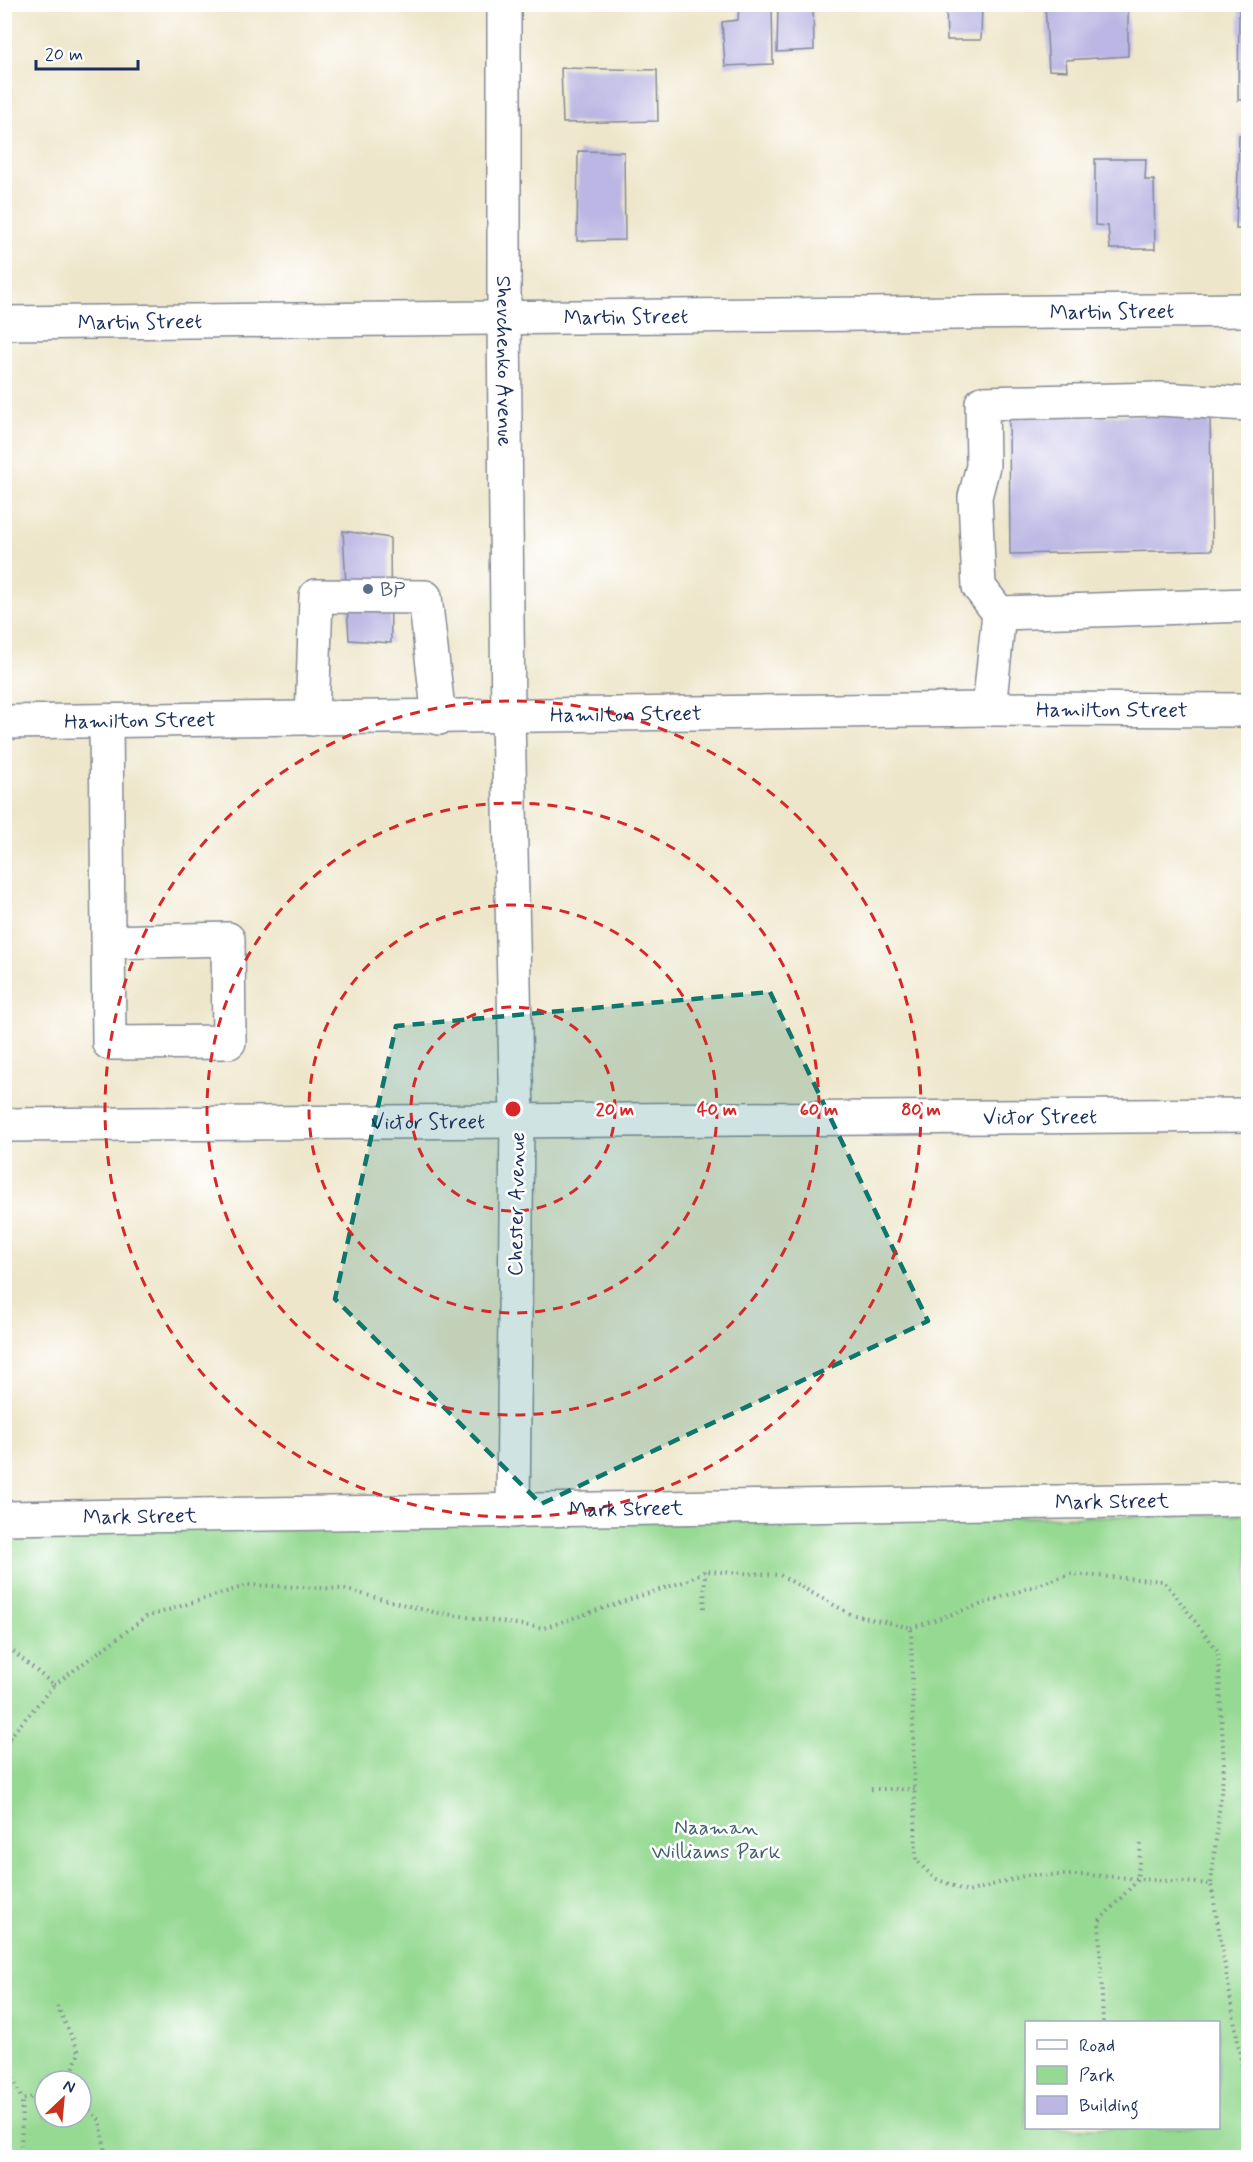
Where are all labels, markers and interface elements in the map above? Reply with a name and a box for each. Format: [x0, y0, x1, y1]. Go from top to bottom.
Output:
scale bar [36, 33, 138, 71]
text: 20 m [45, 43, 83, 67]
street label: Shevchenko Avenue [489, 275, 518, 447]
street label: Martin Street [1049, 298, 1175, 327]
street label: Martin Street [563, 303, 689, 332]
street label: Martin Street [77, 308, 203, 337]
place label: BP [380, 576, 405, 604]
marker: BP [361, 582, 375, 596]
street label: Hamilton Street [1036, 696, 1188, 725]
street label: Hamilton Street [550, 700, 702, 730]
street label: Hamilton Street [64, 706, 216, 736]
text: 20 m [596, 1098, 634, 1122]
text: 40 m [697, 1098, 737, 1122]
text: 60 m [800, 1098, 838, 1122]
text: 80 m [901, 1098, 941, 1122]
centre of rings [503, 1099, 523, 1119]
street label: Victor Street [983, 1103, 1097, 1132]
street label: Victor Street [371, 1108, 485, 1137]
street label: Chester Avenue [502, 1132, 532, 1276]
street label: Mark Street [1055, 1487, 1170, 1517]
street label: Mark Street [569, 1495, 684, 1524]
street label: Mark Street [83, 1502, 198, 1532]
park label: Naaman Williams Park [651, 1814, 781, 1866]
legend [1025, 2021, 1220, 2129]
text: Road [1079, 2034, 1115, 2058]
text: Park [1079, 2064, 1115, 2088]
north arrow [33, 2069, 93, 2129]
text: N [60, 2075, 78, 2099]
text: Building [1079, 2094, 1139, 2120]

